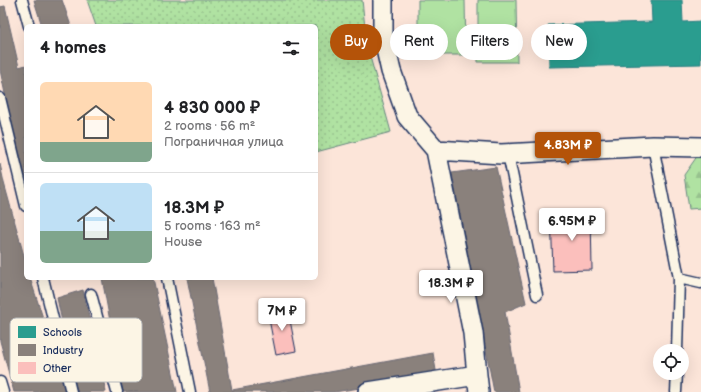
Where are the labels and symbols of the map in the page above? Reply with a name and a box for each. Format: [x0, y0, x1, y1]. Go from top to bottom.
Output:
pin: 4.83M ₽ [531, 132, 605, 166]
pin: 6.95M ₽ [535, 208, 609, 242]
pin: 18.3M ₽ [414, 270, 488, 304]
pin: 7M ₽ [258, 298, 306, 332]
legend [10, 318, 142, 382]
text: Schools [43, 326, 83, 339]
text: Industry [43, 344, 83, 357]
text: Other [43, 362, 72, 375]

